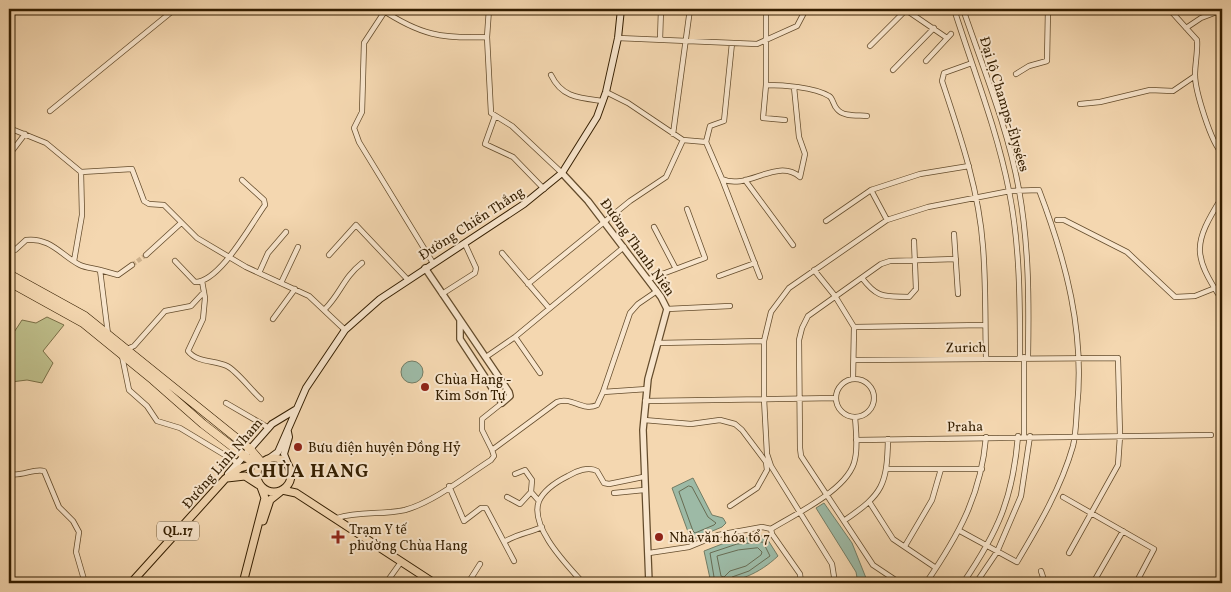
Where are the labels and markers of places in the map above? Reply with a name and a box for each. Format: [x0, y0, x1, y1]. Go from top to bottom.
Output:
place label: Chùa Hang - Kim Sơn Tự [435, 371, 512, 406]
marker: Chùa Hang - Kim Sơn Tự [419, 381, 431, 393]
place label: Bưu điện huyện Đồng Hỷ [308, 439, 461, 458]
marker: Bưu điện huyện Đồng Hỷ [292, 441, 304, 453]
place label: Trạm Y tế phường Chùa Hang [349, 521, 468, 556]
place label: Nhà văn hóa tổ 7 [669, 529, 770, 548]
marker: Trạm Y tế phường Chùa Hang [331, 530, 345, 544]
marker: Nhà văn hóa tổ 7 [653, 531, 665, 543]

